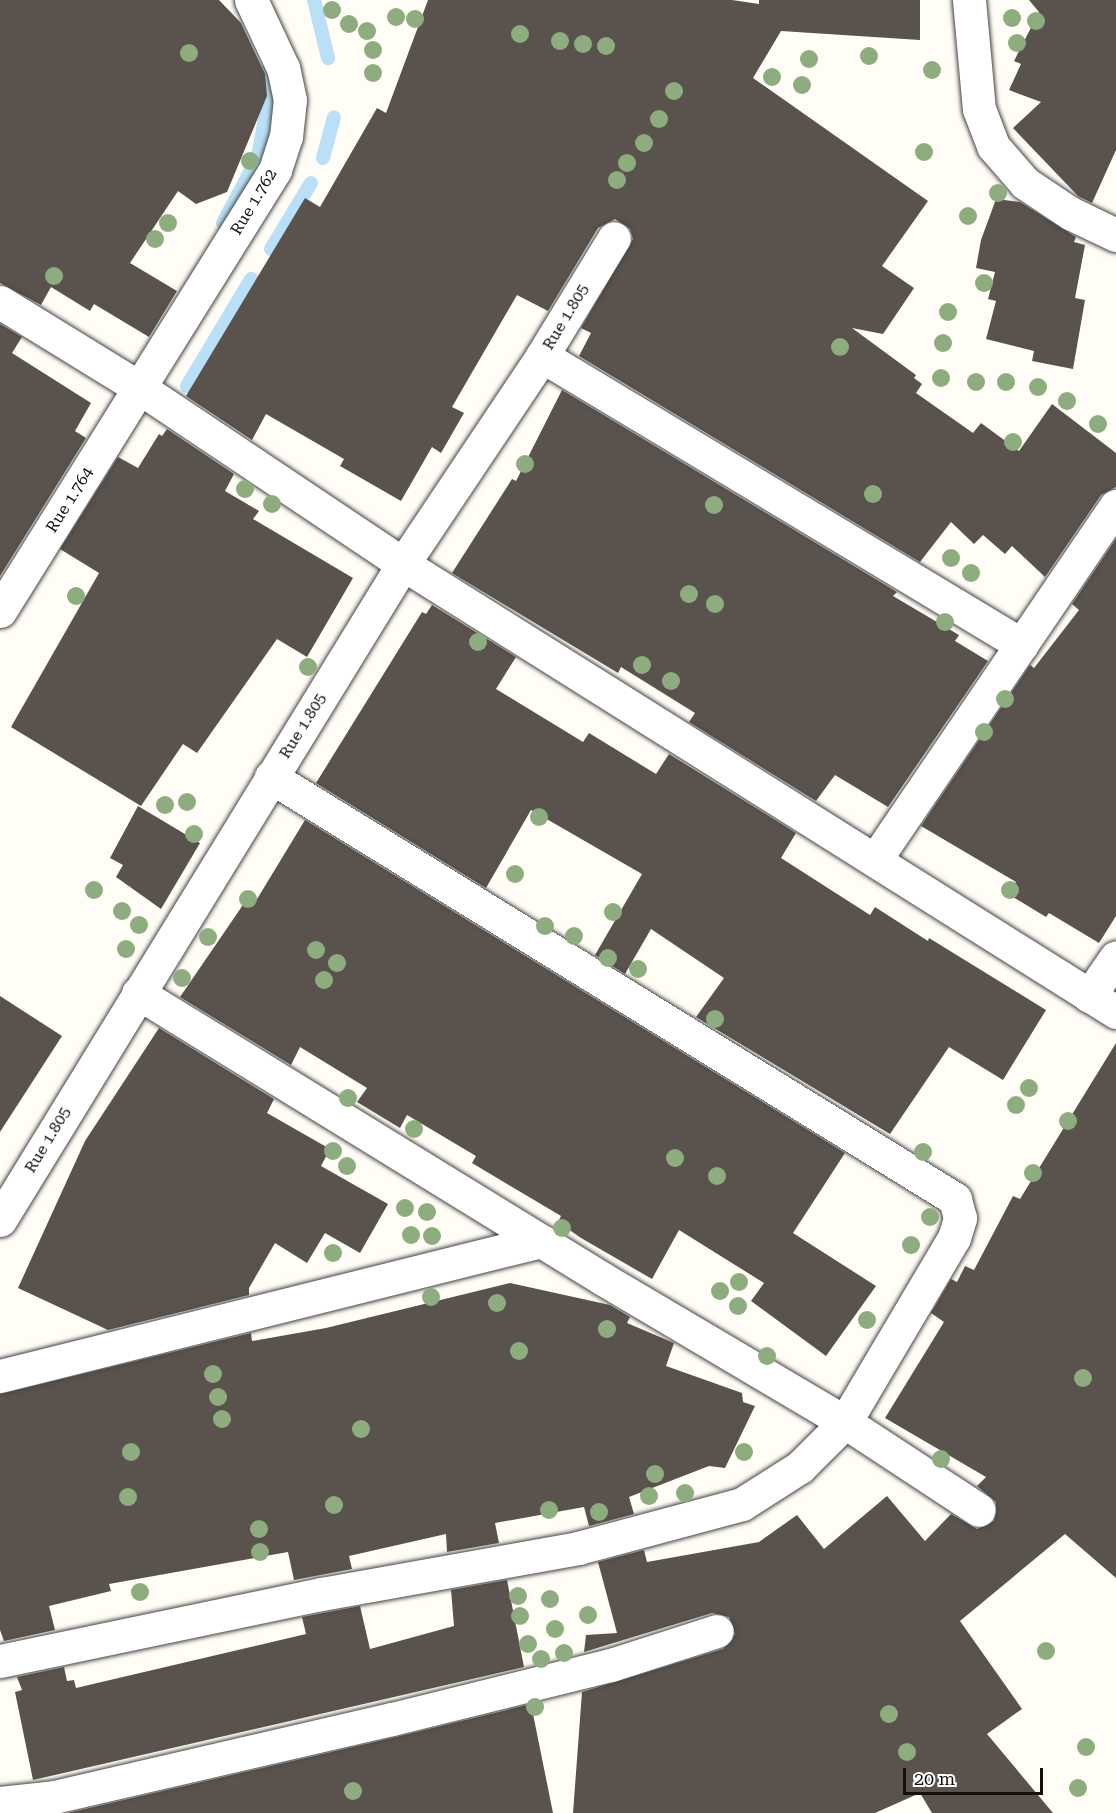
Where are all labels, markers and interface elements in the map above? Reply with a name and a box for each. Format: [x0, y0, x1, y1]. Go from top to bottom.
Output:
street label: Rue 1.762 [227, 166, 281, 238]
street label: Rue 1.805 [539, 281, 593, 353]
street label: Rue 1.764 [42, 464, 98, 536]
street label: Rue 1.805 [275, 690, 331, 762]
street label: Rue 1.805 [21, 1104, 75, 1176]
scale bar [906, 1756, 1046, 1794]
text: 20 m [914, 1768, 955, 1789]

